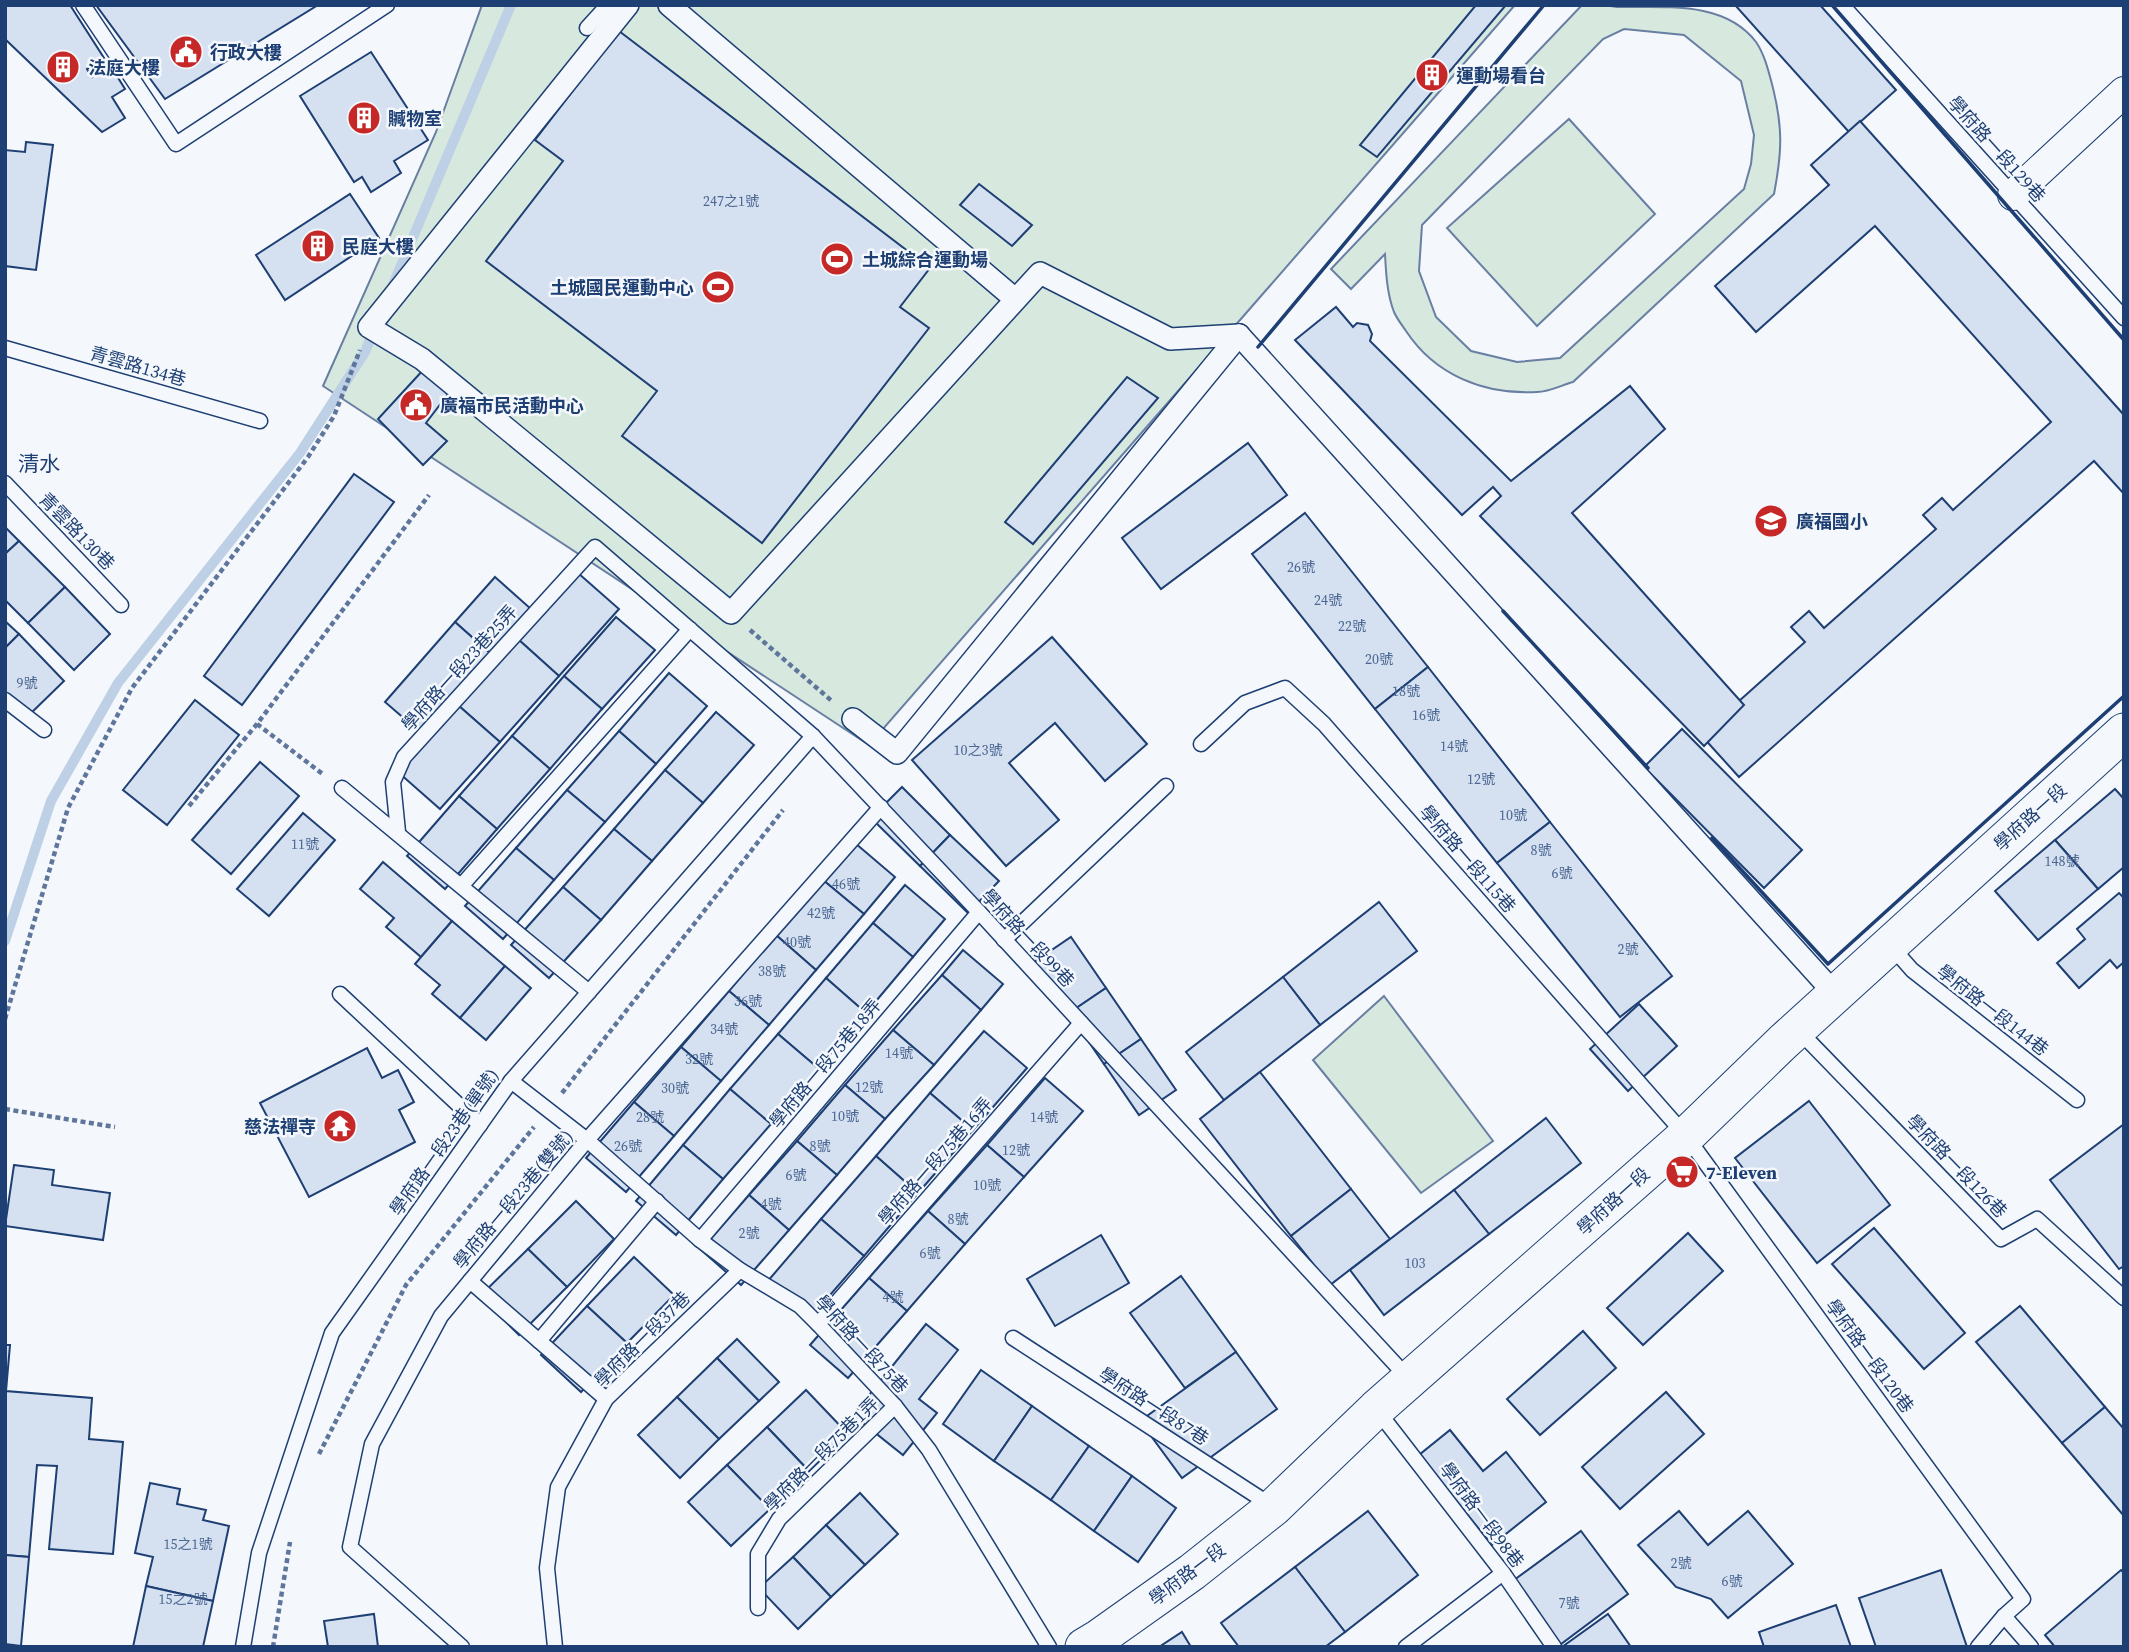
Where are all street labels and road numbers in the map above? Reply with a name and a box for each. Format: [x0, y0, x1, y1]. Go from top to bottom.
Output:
street label: 學府路一段129巷 [1943, 90, 2051, 208]
street label: 青雲路134巷 [87, 340, 189, 392]
street label: 青雲路130巷 [34, 487, 120, 575]
street label: 學府路一段23巷25弄 [396, 599, 522, 737]
street label: 學府路一段 [1988, 778, 2072, 856]
street label: 學府路一段115巷 [1414, 800, 1522, 918]
street label: 學府路一段99巷 [976, 883, 1080, 993]
street label: 學府路一段144巷 [1932, 959, 2054, 1061]
street label: 學府路一段75巷18弄 [763, 993, 887, 1133]
street label: 學府路一段23巷(單號) [384, 1063, 504, 1221]
street label: 學府路一段75巷16弄 [872, 1092, 998, 1230]
street label: 學府路一段126巷 [1901, 1109, 2013, 1223]
street label: 學府路一段23巷(雙號) [447, 1124, 579, 1274]
street label: 學府路一段 [1571, 1162, 1655, 1240]
street label: 學府路一段37巷 [589, 1286, 695, 1392]
street label: 學府路一段75巷 [810, 1289, 914, 1399]
street label: 學府路一段120巷 [1820, 1294, 1920, 1418]
street label: 學府路一段87巷 [1094, 1361, 1214, 1451]
street label: 學府路一段75巷1弄 [758, 1391, 884, 1517]
street label: 學府路一段98巷 [1434, 1457, 1530, 1573]
street label: 學府路一段 [1144, 1537, 1230, 1611]

